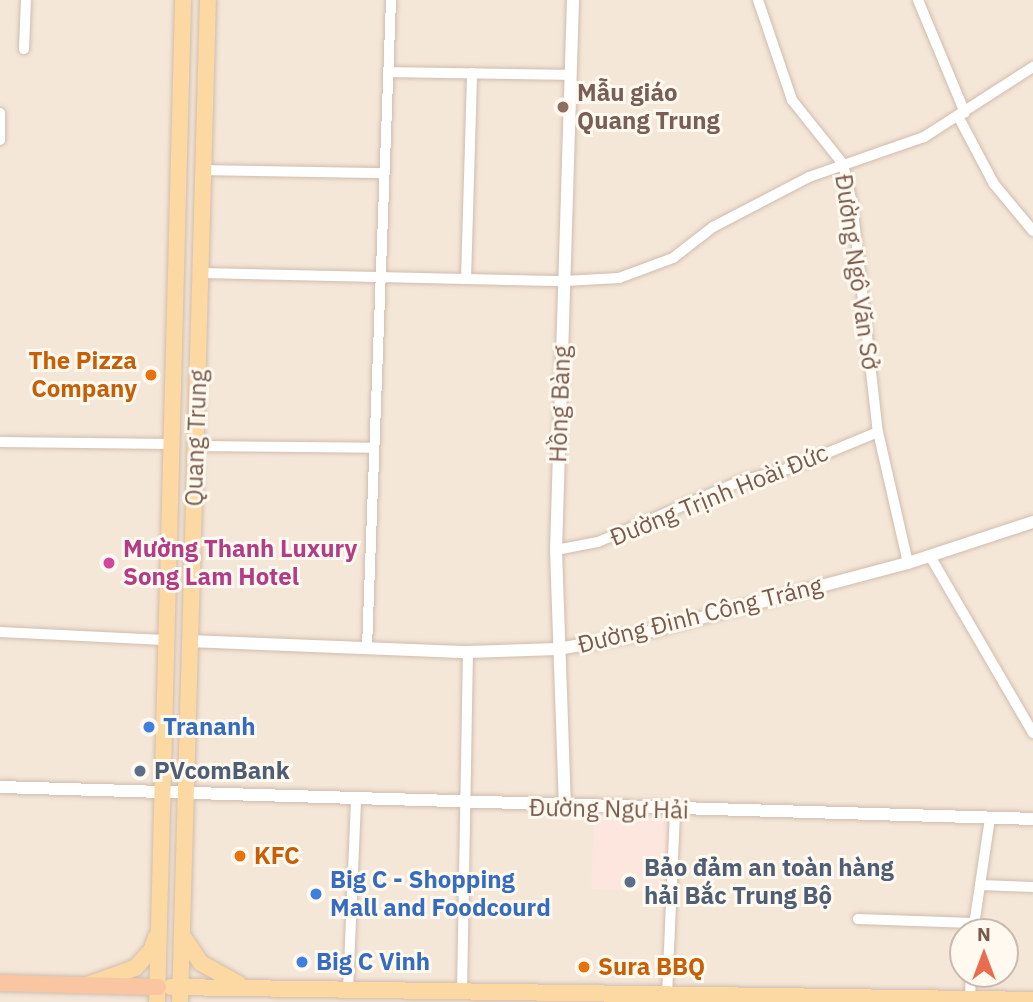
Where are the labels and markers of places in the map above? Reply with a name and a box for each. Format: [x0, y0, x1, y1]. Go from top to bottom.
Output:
place label: Mẫu giáo Quang Trung [577, 79, 720, 135]
marker: Mẫu giáo Quang Trung [555, 99, 571, 115]
place label: The Pizza Company [28, 347, 137, 403]
marker: The Pizza Company [143, 367, 159, 383]
place label: Mường Thanh Luxury Song Lam Hotel [123, 535, 357, 591]
marker: Mường Thanh Luxury Song Lam Hotel [101, 555, 117, 571]
place label: Trananh [163, 713, 256, 741]
marker: Trananh [141, 719, 157, 735]
place label: PVcomBank [154, 757, 289, 785]
marker: PVcomBank [132, 763, 148, 779]
place label: KFC [254, 842, 300, 870]
marker: KFC [232, 848, 248, 864]
place label: Bảo đảm an toàn hàng hải Bắc Trung Bộ [644, 854, 894, 910]
place label: Big C - Shopping Mall and Foodcourd [330, 866, 551, 922]
marker: Bảo đảm an toàn hàng hải Bắc Trung Bộ [622, 874, 638, 890]
marker: Big C - Shopping Mall and Foodcourd [308, 886, 324, 902]
place label: Big C Vinh [316, 948, 430, 976]
place label: Sura BBQ [598, 953, 705, 981]
marker: Big C Vinh [294, 954, 310, 970]
marker: Sura BBQ [576, 959, 592, 975]

